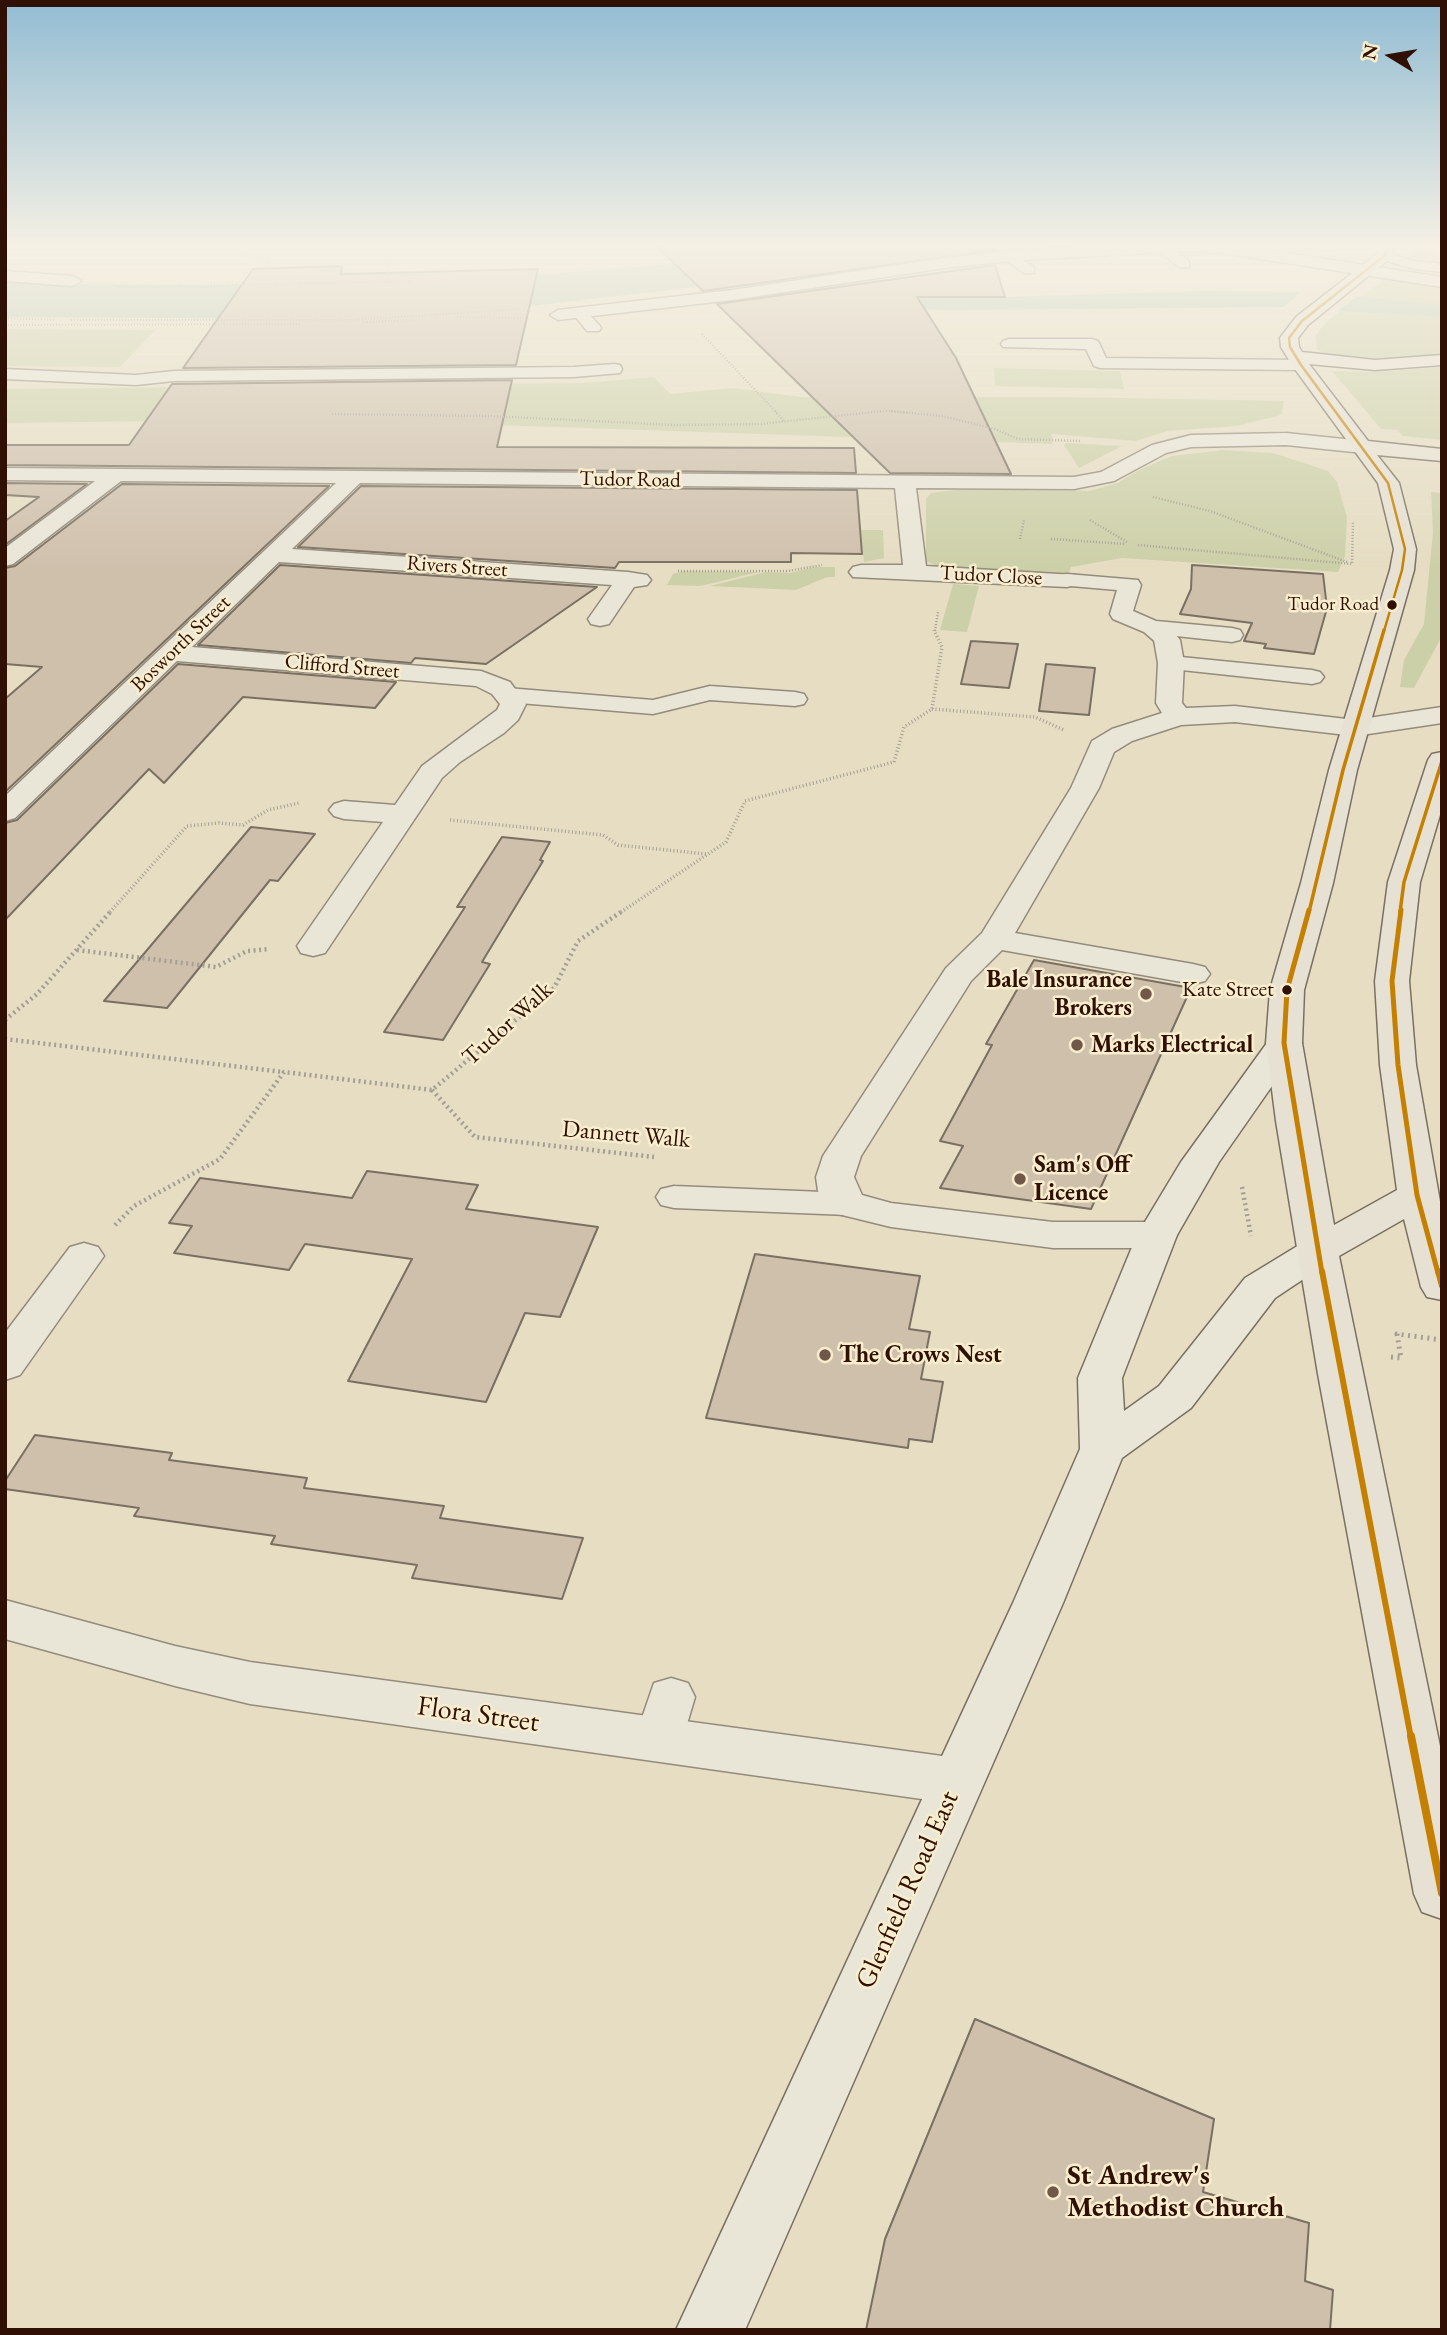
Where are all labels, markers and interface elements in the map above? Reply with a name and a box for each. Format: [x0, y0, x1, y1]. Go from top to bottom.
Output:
north arrow [1356, 21, 1426, 91]
text: N [1356, 42, 1384, 62]
street label: Tudor Road [579, 467, 681, 493]
street label: Rivers Street [406, 551, 508, 583]
street label: Tudor Close [939, 561, 1043, 591]
street label: Bosworth Street [126, 590, 236, 698]
place label: Tudor Road [1287, 594, 1379, 616]
marker: Tudor Road [1385, 598, 1399, 612]
street label: Clifford Street [284, 649, 400, 685]
place label: Bale Insurance Brokers [986, 966, 1132, 1022]
street label: Tudor Walk [457, 976, 559, 1072]
place label: Kate Street [1182, 977, 1274, 1003]
marker: Kate Street [1280, 983, 1294, 997]
marker: Bale Insurance Brokers [1138, 986, 1154, 1002]
place label: Marks Electrical [1091, 1031, 1253, 1059]
marker: Marks Electrical [1069, 1037, 1085, 1053]
street label: Dannett Walk [561, 1115, 691, 1155]
place label: Sam's Off Licence [1034, 1151, 1130, 1207]
marker: Sam's Off Licence [1012, 1171, 1028, 1187]
place label: The Crows Nest [839, 1341, 1002, 1369]
marker: The Crows Nest [817, 1347, 833, 1363]
street label: Flora Street [415, 1690, 541, 1740]
street label: Glenfield Road East [849, 1786, 967, 1994]
place label: St Andrew's Methodist Church [1067, 2159, 1284, 2225]
marker: St Andrew's Methodist Church [1045, 2184, 1061, 2200]

